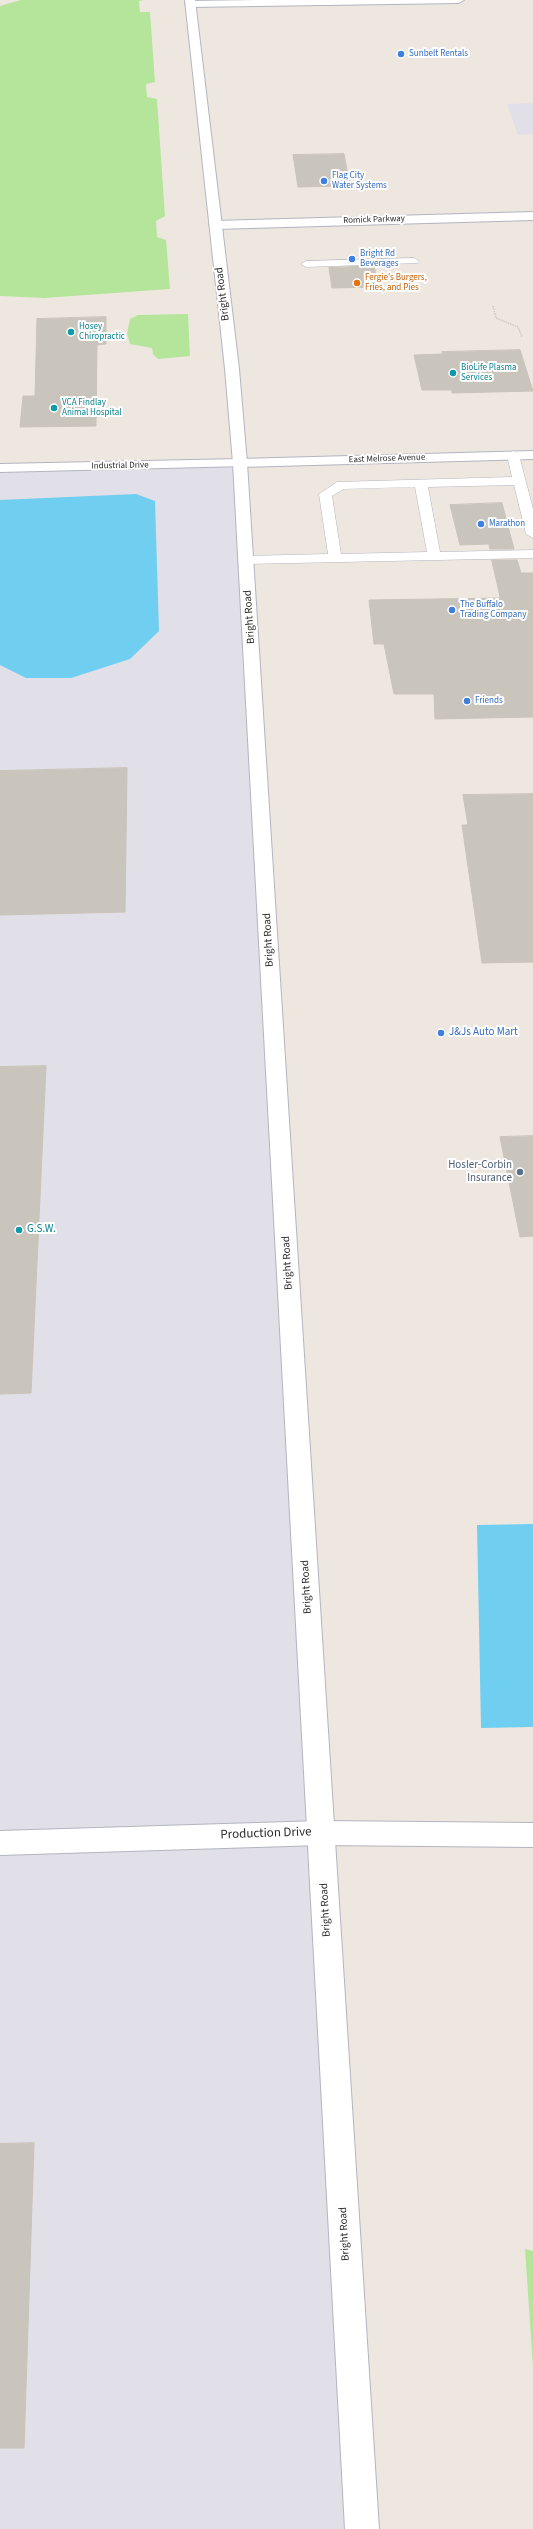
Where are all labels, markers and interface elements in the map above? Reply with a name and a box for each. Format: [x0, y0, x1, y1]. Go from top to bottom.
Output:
marker: Sunbelt Rentals [396, 49, 406, 59]
place label: Sunbelt Rentals [409, 49, 468, 59]
place label: Flag City Water Systems [332, 171, 387, 192]
marker: Flag City Water Systems [319, 176, 329, 186]
street label: Romick Parkway [343, 214, 405, 226]
place label: Bright Rd Beverages [360, 249, 399, 270]
marker: Bright Rd Beverages [347, 254, 357, 264]
street label: Bright Road [213, 266, 233, 322]
place label: Fergie's Burgers, Fries, and Pies [365, 273, 427, 294]
marker: Fergie's Burgers, Fries, and Pies [352, 278, 362, 288]
place label: Hosey Chiropractic [79, 322, 125, 343]
marker: Hosey Chiropractic [66, 327, 76, 337]
place label: BioLife Plasma Services [461, 363, 516, 384]
marker: BioLife Plasma Services [448, 368, 458, 378]
place label: VCA Findlay Animal Hospital [62, 398, 122, 419]
marker: VCA Findlay Animal Hospital [49, 403, 59, 413]
street label: East Melrose Avenue [348, 452, 426, 466]
street label: Industrial Drive [91, 460, 149, 472]
marker: Marathon [476, 519, 486, 529]
place label: Marathon [489, 519, 525, 529]
street label: Bright Road [242, 590, 258, 644]
place label: The Buffalo Trading Company [460, 600, 526, 621]
marker: The Buffalo Trading Company [447, 605, 457, 615]
marker: Friends [462, 696, 472, 706]
place label: Friends [475, 696, 503, 706]
street label: Bright Road [261, 913, 277, 967]
place label: J&Js Auto Mart [449, 1026, 518, 1040]
marker: J&Js Auto Mart [436, 1028, 446, 1038]
place label: Hosler-Corbin Insurance [448, 1159, 512, 1185]
marker: Hosler-Corbin Insurance [515, 1167, 525, 1177]
place label: G.S.W. [27, 1223, 56, 1237]
marker: G.S.W. [14, 1225, 24, 1235]
street label: Bright Road [280, 1236, 296, 1290]
street label: Bright Road [299, 1560, 315, 1614]
street label: Production Drive [220, 1825, 312, 1843]
street label: Bright Road [318, 1883, 334, 1937]
street label: Bright Road [337, 2207, 353, 2261]

